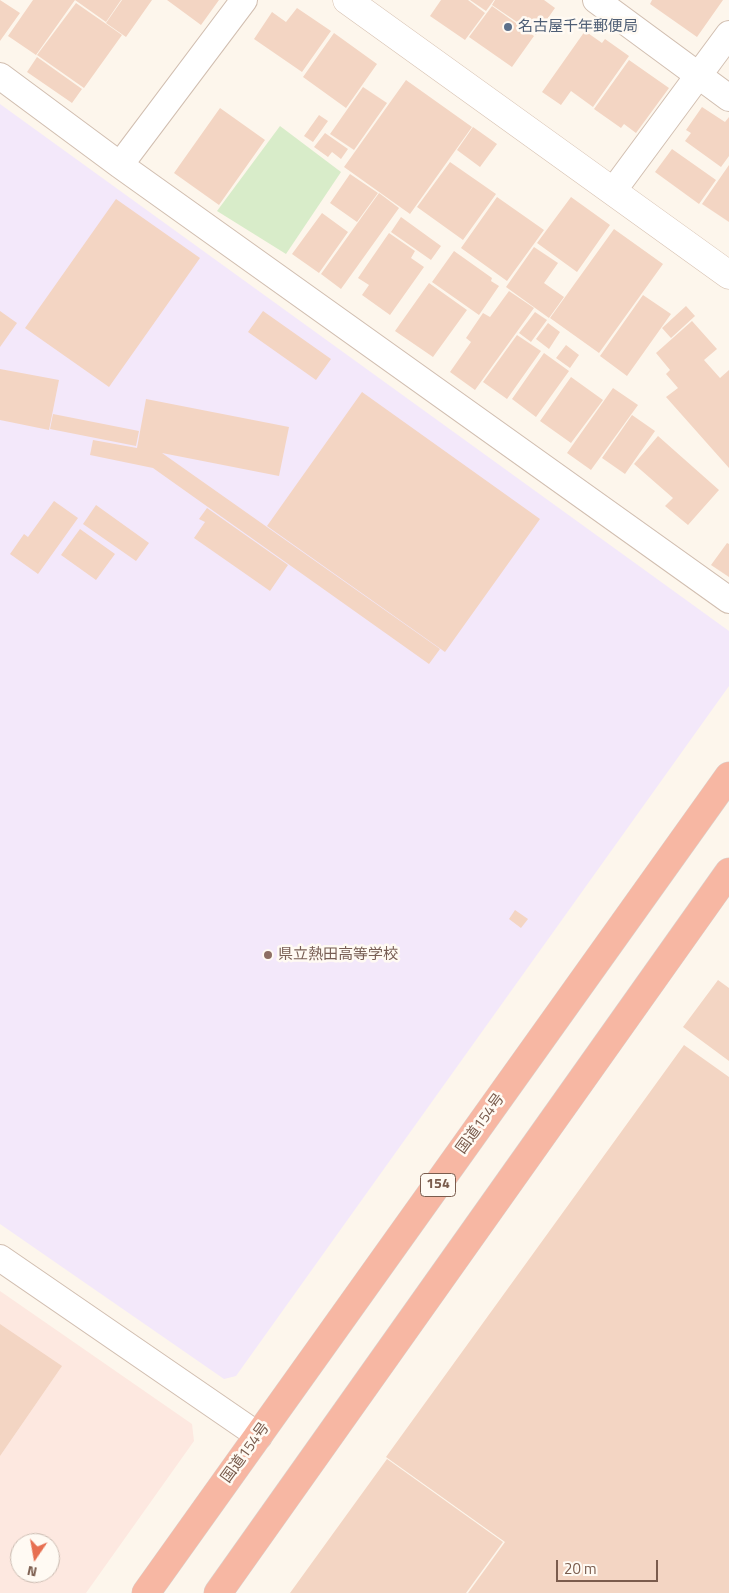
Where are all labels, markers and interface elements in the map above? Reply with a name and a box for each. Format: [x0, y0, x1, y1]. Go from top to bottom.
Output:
place label: 名古屋千年郵便局 [518, 18, 638, 36]
marker: 名古屋千年郵便局 [502, 21, 514, 33]
place label: 県立熱田高等学校 [278, 946, 398, 964]
marker: 県立熱田高等学校 [262, 949, 274, 961]
street label: 国道154号 [453, 1090, 509, 1158]
road number: 154 [420, 1174, 456, 1196]
street label: 国道154号 [218, 1419, 274, 1487]
north arrow [10, 1533, 60, 1583]
scale bar [559, 1550, 662, 1582]
text: 20 m [564, 1557, 597, 1580]
text: N [25, 1561, 39, 1583]

